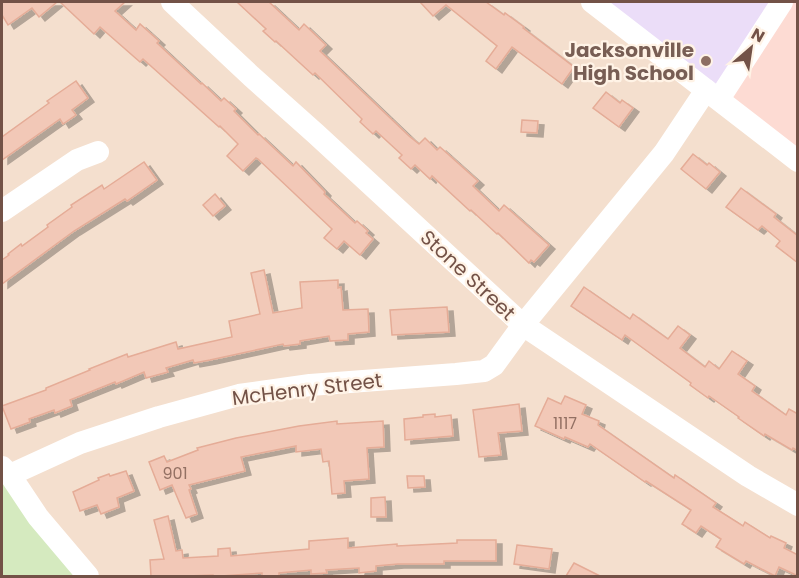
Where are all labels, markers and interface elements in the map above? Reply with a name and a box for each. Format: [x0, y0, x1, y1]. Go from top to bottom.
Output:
north arrow [721, 18, 781, 78]
text: N [747, 22, 769, 48]
place label: Jacksonville High School [564, 36, 694, 87]
marker: Jacksonville High School [699, 54, 713, 68]
street label: Stone Street [414, 224, 522, 326]
street label: McHenry Street [230, 366, 384, 412]
house number: 1117 [553, 412, 577, 435]
house number: 901 [162, 462, 188, 485]

